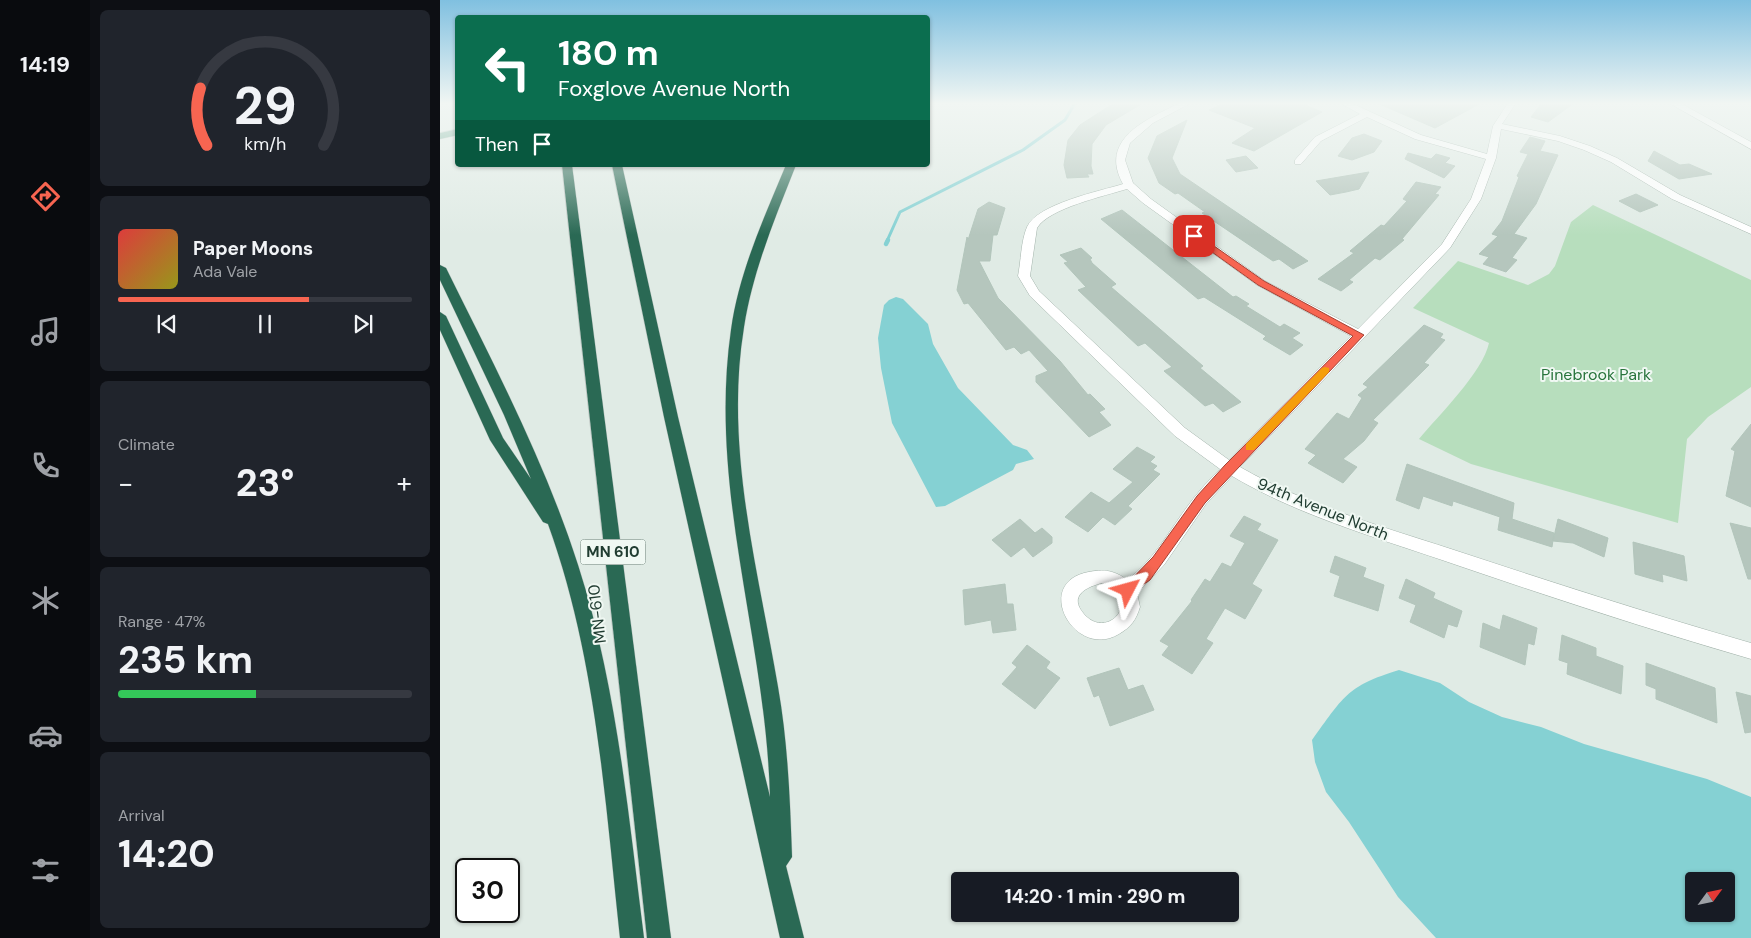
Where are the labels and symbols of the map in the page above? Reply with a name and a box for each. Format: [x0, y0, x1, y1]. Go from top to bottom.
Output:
pin [1173, 215, 1215, 257]
park label: Pinebrook Park [1541, 364, 1651, 385]
street label: 94th Avenue North [1254, 473, 1392, 545]
road number: MN 610 [580, 540, 646, 564]
position arrow [1101, 563, 1153, 615]
street label: MN-610 [583, 583, 611, 645]
speed limit sign: 30 [455, 858, 520, 923]
north arrow [1685, 872, 1735, 922]

